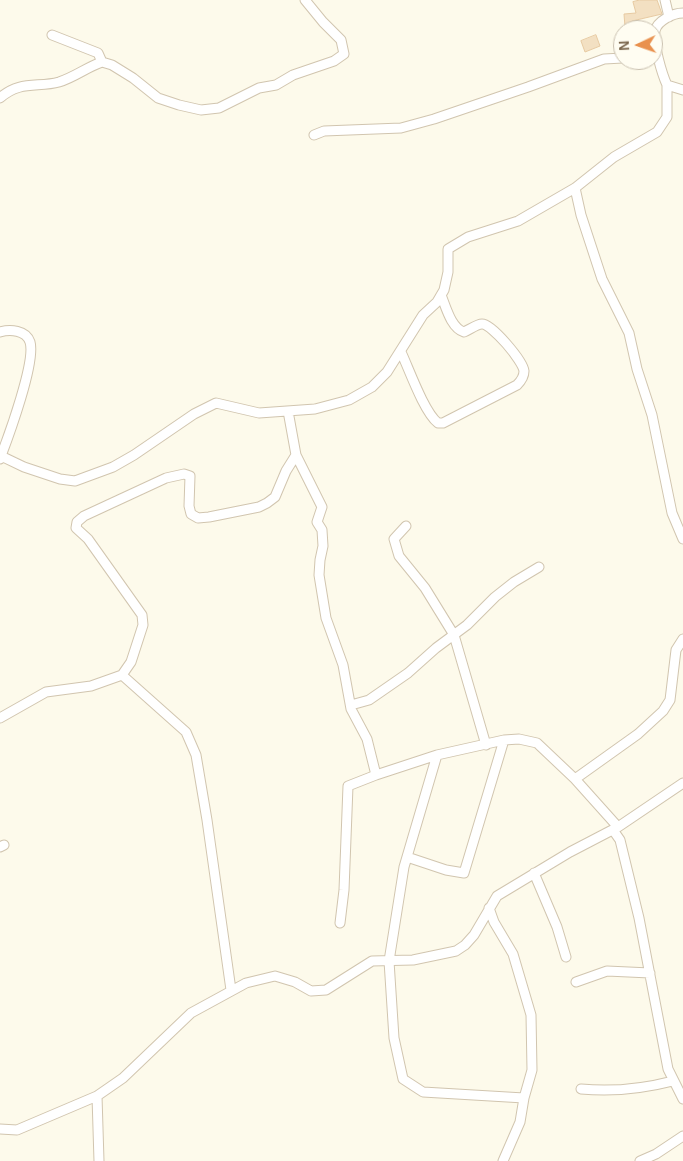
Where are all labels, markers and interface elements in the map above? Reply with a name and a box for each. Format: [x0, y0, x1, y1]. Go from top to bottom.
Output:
north arrow [613, 20, 663, 70]
text: N [616, 40, 632, 51]

